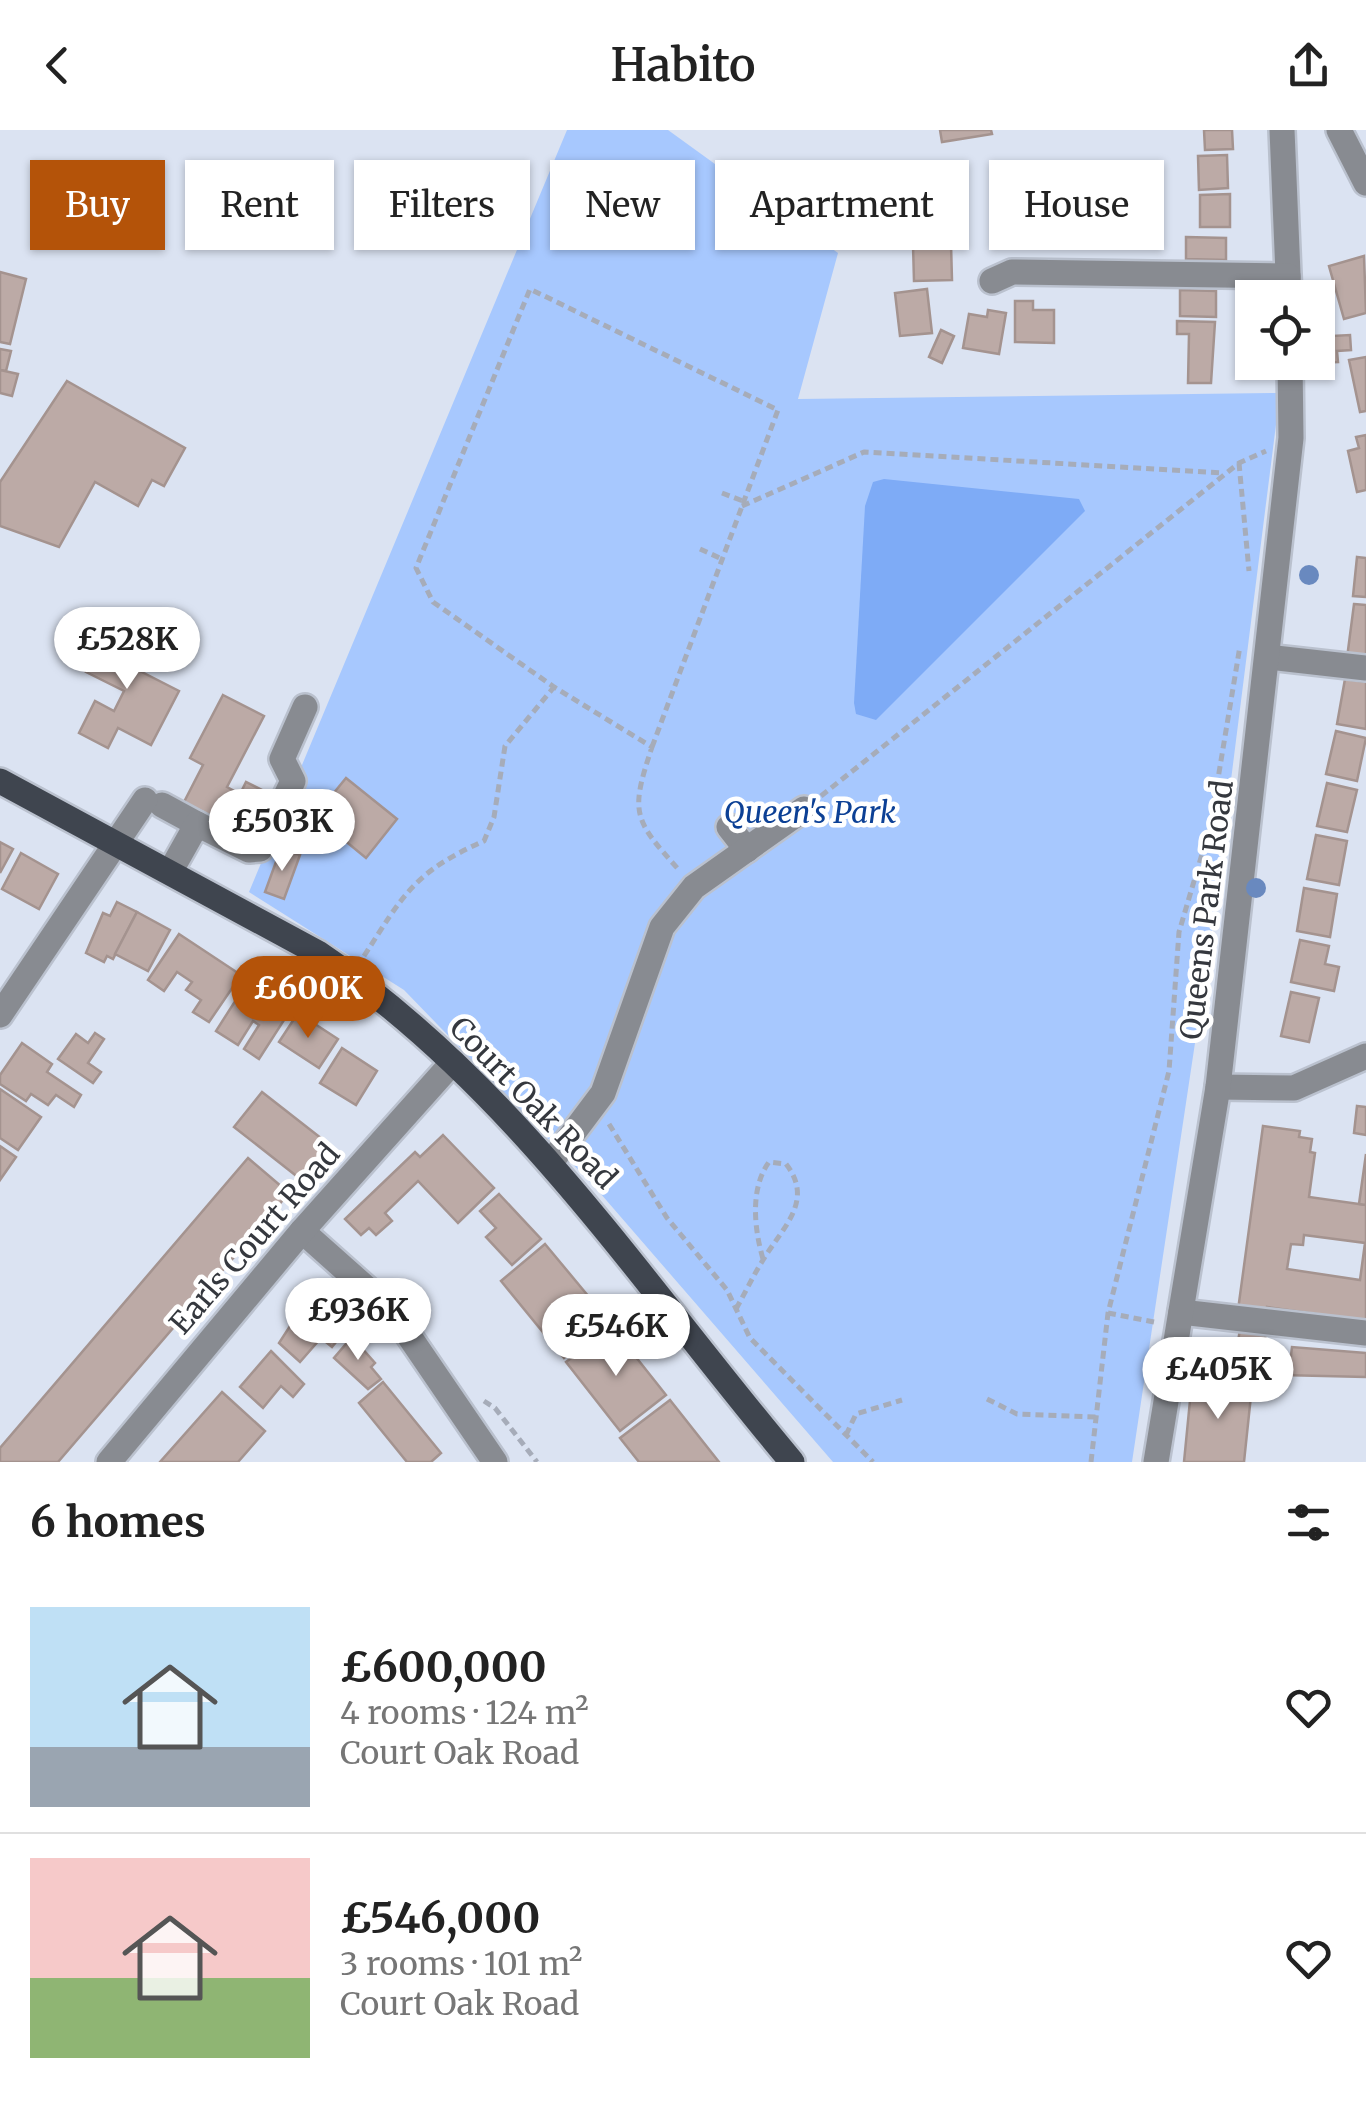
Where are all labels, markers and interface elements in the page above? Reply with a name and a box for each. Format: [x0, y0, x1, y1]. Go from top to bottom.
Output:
text: Habito [611, 37, 756, 93]
icon: back [30, 38, 85, 93]
icon: share [1281, 38, 1336, 93]
chip: Buy [30, 160, 165, 250]
chip: Rent [185, 160, 334, 250]
chip: Filters [354, 160, 530, 250]
chip: New [550, 160, 695, 250]
chip: Apartment [715, 160, 969, 250]
chip: House [989, 160, 1164, 250]
map controls [1235, 280, 1335, 380]
button: locate [1235, 280, 1335, 380]
pin: £528K [57, 607, 197, 692]
text: £528K [76, 619, 178, 659]
street label: Queens Park Road [1171, 778, 1241, 1042]
pin: £503K [212, 789, 352, 874]
park label: Queen's Park [724, 793, 897, 831]
text: £503K [231, 801, 333, 841]
pin: £600K [238, 956, 378, 1041]
text: £600K [253, 968, 363, 1008]
street label: Court Oak Road [442, 1008, 625, 1196]
street label: Earls Court Road [161, 1135, 348, 1342]
pin: £936K [288, 1278, 428, 1363]
text: £936K [307, 1290, 409, 1330]
pin: £546K [546, 1294, 686, 1379]
text: £546K [564, 1306, 668, 1346]
pin: £405K [1148, 1337, 1288, 1422]
text: £405K [1164, 1349, 1272, 1389]
icon: filters [1281, 1495, 1336, 1550]
text: 6 homes [30, 1496, 206, 1548]
text: £600,000 [340, 1641, 547, 1693]
icon: home [110, 1647, 230, 1767]
icon: heart [1281, 1680, 1336, 1735]
text: 4 rooms · 124 m² [340, 1693, 589, 1733]
text: Court Oak Road [340, 1733, 579, 1773]
text: £546,000 [340, 1892, 540, 1944]
icon: home [110, 1898, 230, 2018]
icon: heart [1281, 1931, 1336, 1986]
text: 3 rooms · 101 m² [340, 1944, 582, 1984]
text: Court Oak Road [340, 1984, 579, 2024]

